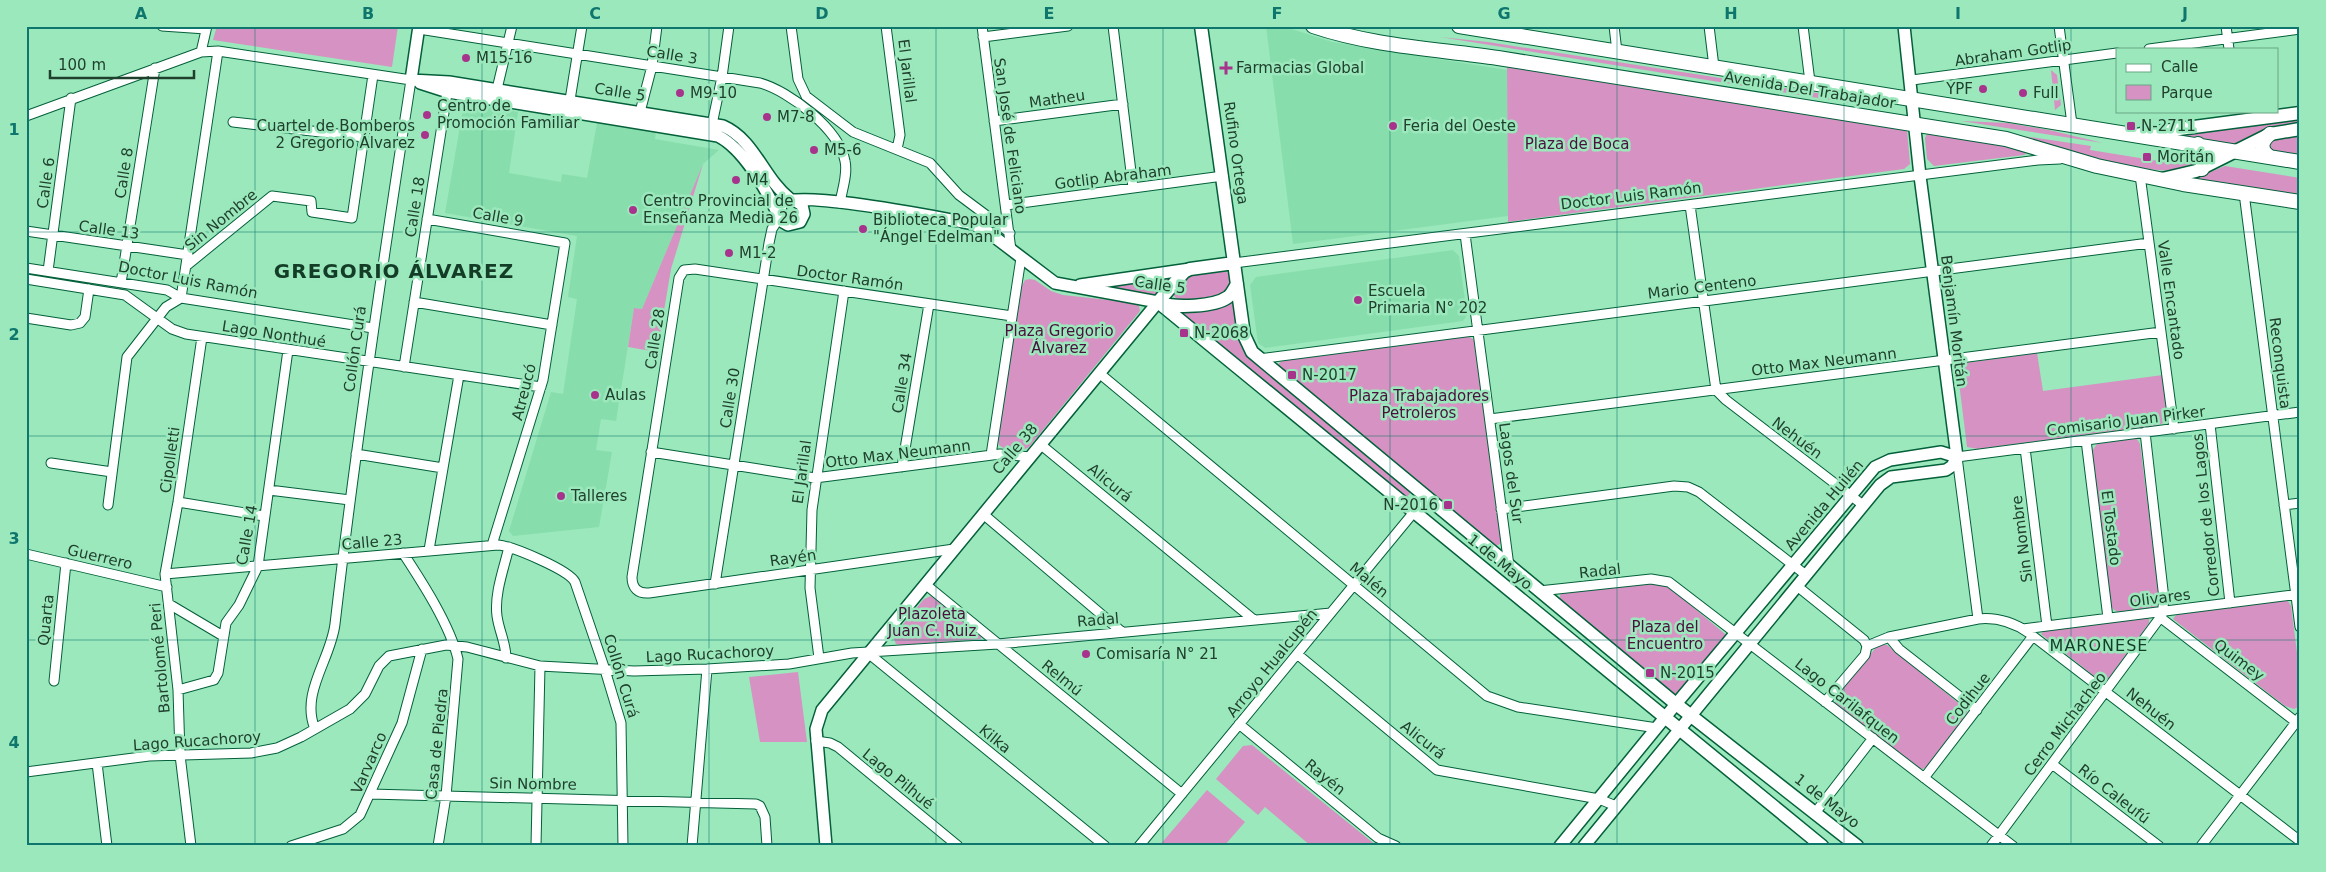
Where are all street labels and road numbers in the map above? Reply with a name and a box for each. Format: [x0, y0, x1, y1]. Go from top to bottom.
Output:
street label: Abraham Gotlip [1953, 36, 2073, 70]
street label: El Jarillal [894, 38, 920, 104]
street label: Calle 3 [645, 42, 699, 68]
street label: San José de Feliciano [990, 57, 1030, 215]
street label: Avenida Del Trabajador [1723, 68, 1898, 113]
street label: Calle 5 [593, 79, 647, 105]
street label: Matheu [1028, 86, 1086, 112]
street label: Rufino Ortega [1220, 100, 1252, 206]
street label: Calle 8 [111, 146, 137, 200]
street label: Calle 6 [34, 156, 58, 210]
street label: Gotlip Abraham [1053, 161, 1173, 193]
street label: Calle 18 [401, 175, 429, 239]
street label: Doctor Luis Ramón [1559, 178, 1703, 214]
street label: Sin Nombre [181, 185, 261, 255]
street label: Calle 9 [471, 204, 525, 230]
street label: Calle 13 [77, 217, 141, 243]
street label: Valle Encantado [2154, 239, 2188, 361]
street label: Benjamín Moritán [1937, 254, 1971, 388]
street label: Doctor Luis Ramón [117, 258, 259, 302]
street label: Doctor Ramón [795, 262, 905, 294]
street label: Mario Centeno [1647, 271, 1757, 303]
street label: Calle 5 [1133, 273, 1187, 297]
street label: Collón Curá [340, 305, 370, 393]
street label: Calle 28 [641, 307, 669, 371]
street label: Reconquista [2265, 316, 2295, 410]
street label: Lago Nonthué [221, 317, 327, 351]
street label: Otto Max Neumann [1750, 344, 1898, 380]
street label: Calle 34 [888, 351, 916, 415]
street label: Atreucó [508, 362, 540, 422]
street label: Calle 30 [716, 366, 744, 430]
street label: Comisario Juan Pirker [2046, 402, 2207, 440]
street label: Nehuén [1768, 413, 1826, 463]
street label: Calle 38 [988, 420, 1042, 478]
street label: Lagos del Sur [1495, 421, 1527, 525]
street label: Cipolletti [156, 426, 184, 494]
street label: Corredor de los Lagos [2188, 432, 2224, 597]
street label: Otto Max Neumann [824, 436, 972, 472]
street label: El Jarillal [789, 439, 815, 505]
street label: Avenida Huilén [1781, 456, 1867, 554]
street label: Alicurá [1084, 460, 1136, 506]
street label: El Tostado [2097, 489, 2125, 567]
street label: Sin Nombre [2008, 494, 2036, 584]
street label: Calle 14 [233, 503, 261, 567]
street label: Calle 23 [341, 530, 403, 554]
street label: 1 de Mayo [1464, 530, 1536, 594]
street label: Guerrero [66, 541, 134, 573]
street label: Rayén [769, 546, 817, 570]
street label: Malén [1346, 559, 1392, 601]
street label: Radal [1578, 560, 1622, 582]
street label: Olivares [2129, 585, 2192, 611]
street label: Quarta [34, 593, 58, 647]
street label: Bartolomé Peri [146, 602, 174, 714]
street label: Arroyo Hualcupén [1223, 605, 1321, 721]
street label: Radal [1076, 609, 1120, 631]
street label: Collón Curá [600, 632, 642, 720]
street label: Quimey [2210, 635, 2268, 685]
street label: Lago Rucachoroy [645, 642, 775, 666]
street label: Lago Carilafquen [1791, 655, 1903, 747]
street label: Relmú [1038, 656, 1086, 700]
street label: Cerro Michacheo [2020, 668, 2110, 780]
street label: Codihue [1942, 669, 1994, 729]
street label: Nehuén [2123, 684, 2179, 734]
street label: Casa de Piedra [422, 687, 452, 801]
street label: Alicurá [1397, 717, 1449, 763]
street label: Kilka [975, 721, 1015, 757]
street label: Lago Rucachoroy [132, 728, 262, 754]
street label: Varvarco [347, 729, 391, 797]
street label: Lago Pilhué [859, 745, 937, 813]
street label: Rayén [1301, 755, 1349, 799]
street label: Río Caleufú [2075, 760, 2153, 828]
street label: 1 de Mayo [1791, 770, 1863, 832]
street label: Sin Nombre [489, 774, 577, 794]

